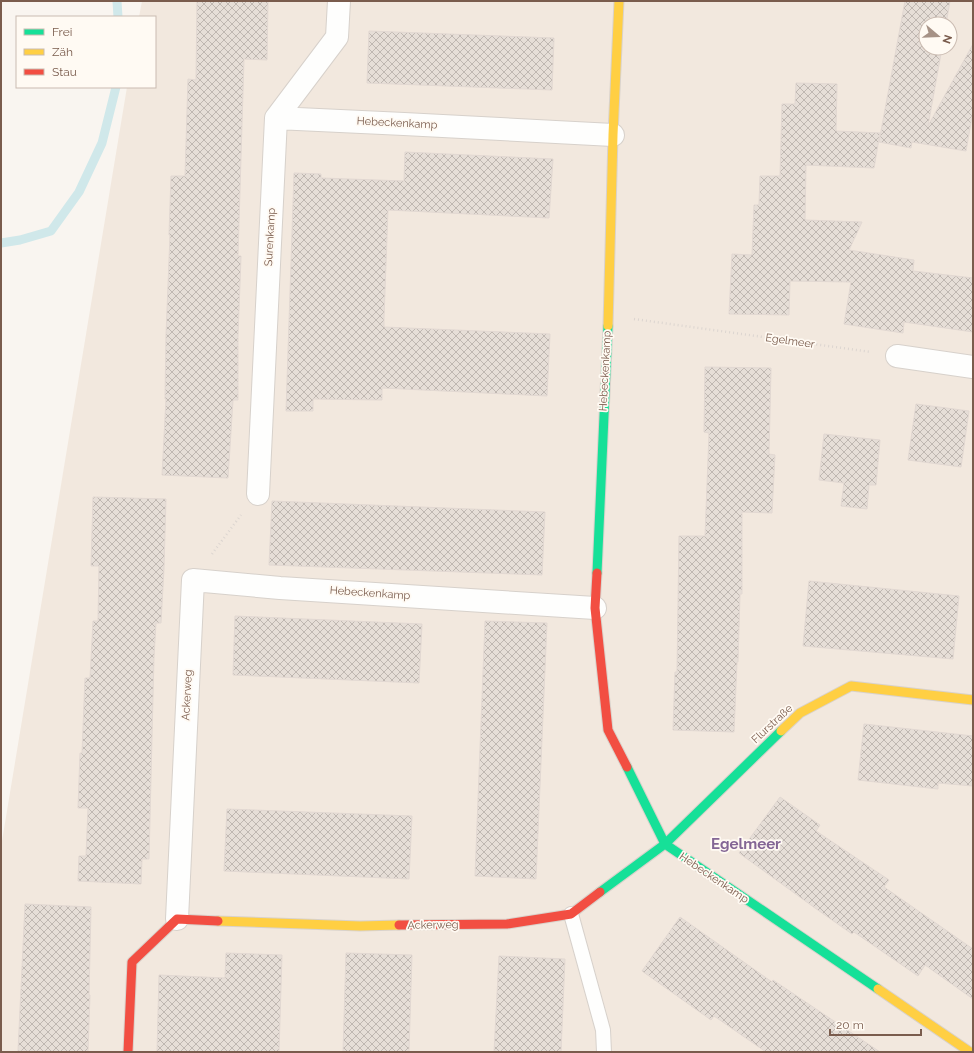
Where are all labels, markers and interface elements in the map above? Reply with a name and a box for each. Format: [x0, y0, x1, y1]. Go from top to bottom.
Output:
legend [16, 16, 156, 88]
north arrow [918, 16, 958, 56]
text: Frei [52, 25, 72, 39]
text: N [939, 33, 954, 45]
text: Zäh [52, 45, 73, 59]
text: Stau [52, 65, 77, 79]
street label: Hebeckenkamp [356, 114, 438, 132]
street label: Surenkamp [262, 207, 278, 267]
street label: Hebeckenkamp [596, 330, 614, 412]
street label: Egelmeer [765, 331, 816, 351]
street label: Hebeckenkamp [329, 584, 411, 602]
street label: Ackerweg [179, 669, 195, 721]
street label: Flurstraße [749, 701, 796, 746]
district label: Egelmeer [711, 835, 781, 853]
street label: Hebeckenkamp [677, 850, 751, 906]
street label: Ackerweg [407, 918, 459, 932]
scale bar [830, 1011, 921, 1037]
text: 20 m [836, 1018, 864, 1032]

